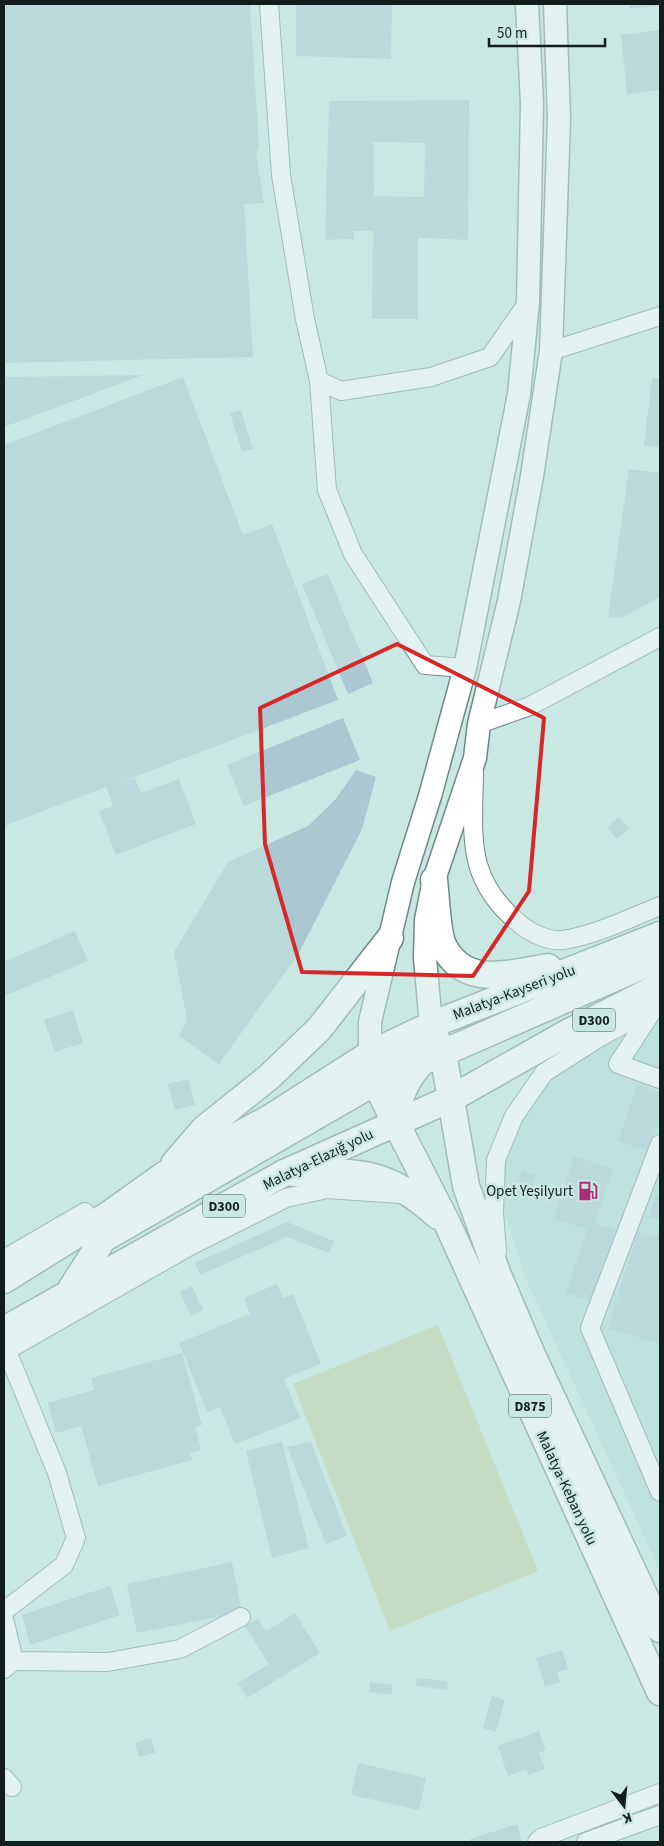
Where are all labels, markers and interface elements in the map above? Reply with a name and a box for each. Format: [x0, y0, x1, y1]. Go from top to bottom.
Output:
scale bar [489, 15, 605, 47]
text: 50 m [497, 23, 527, 44]
street label: Malatya-Kayseri yolu [450, 959, 578, 1025]
road number: D300 [573, 1008, 615, 1032]
street label: Malatya-Elazığ yolu [259, 1124, 377, 1195]
fuel station icon: Opet Yeşilyurt [577, 1180, 599, 1202]
place label: Opet Yeşilyurt [486, 1181, 573, 1202]
road number: D300 [203, 1194, 245, 1218]
road number: D875 [509, 1394, 551, 1418]
street label: Malatya-Keban yolu [531, 1428, 602, 1549]
north arrow [599, 1781, 649, 1831]
text: K [620, 1807, 634, 1828]

